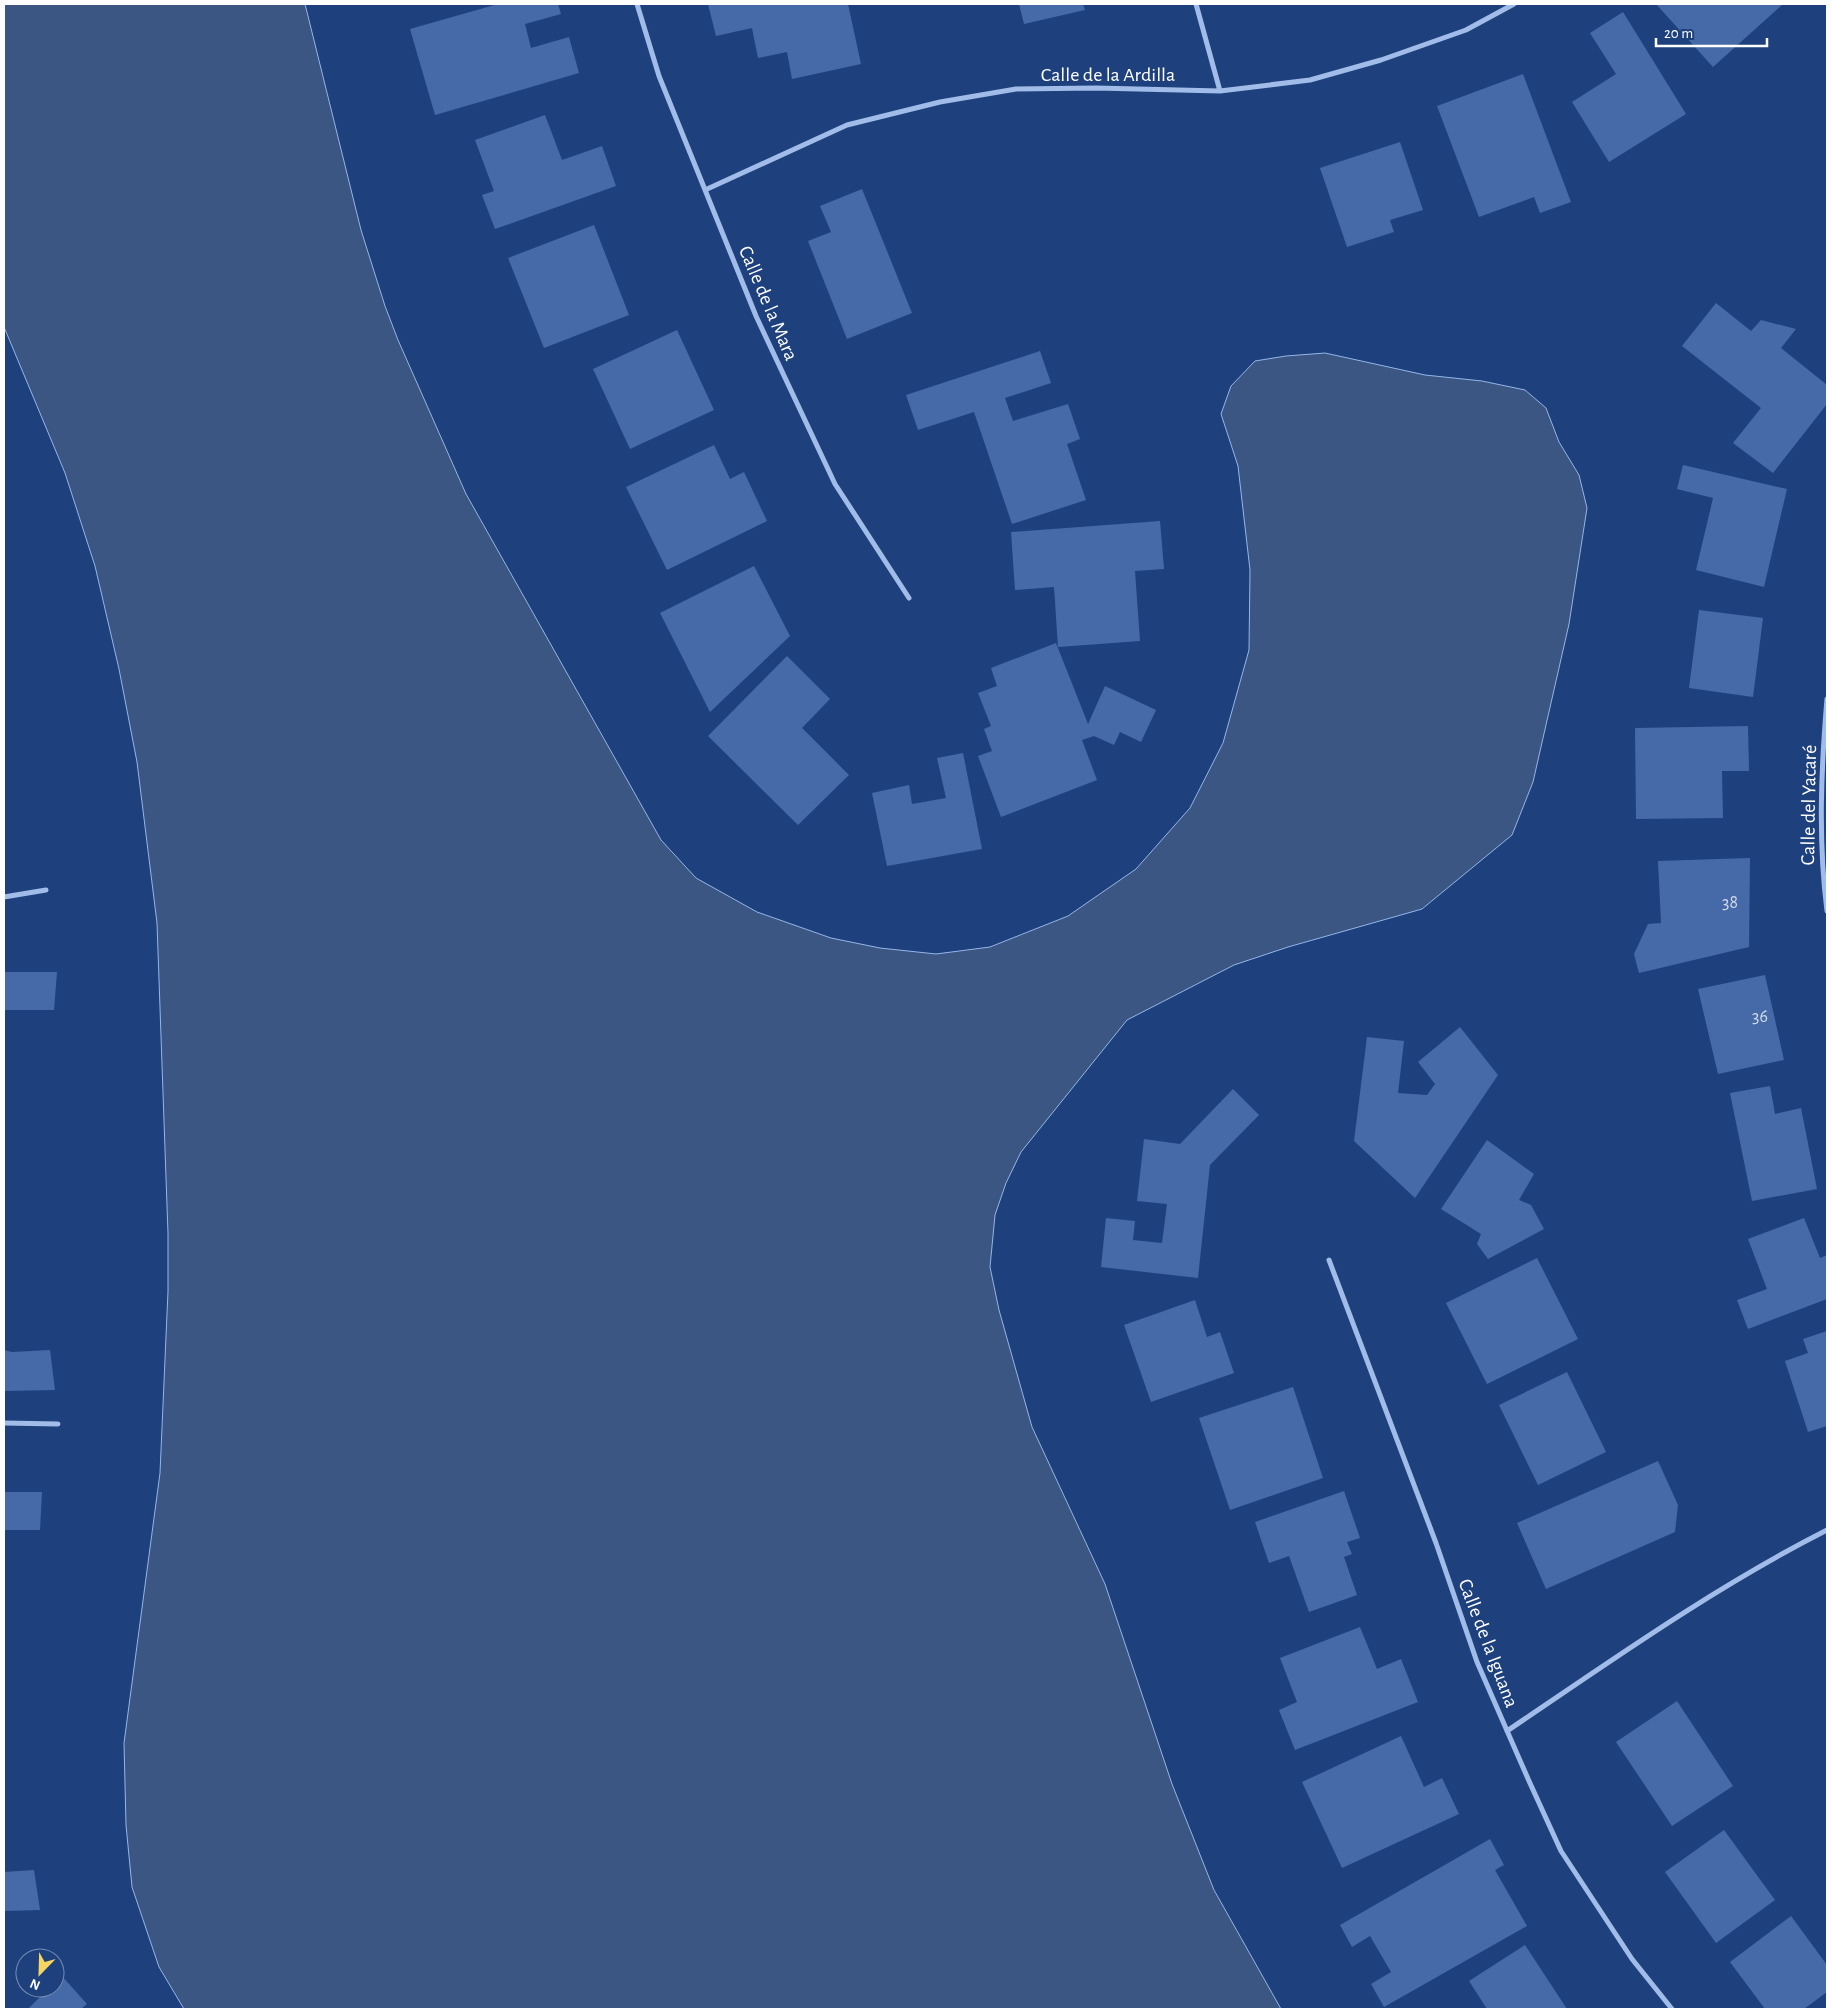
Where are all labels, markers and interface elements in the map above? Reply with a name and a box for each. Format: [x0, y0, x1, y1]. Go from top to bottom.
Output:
scale bar [1656, 15, 1767, 47]
text: 20 m [1664, 26, 1693, 41]
street label: Calle de la Ardilla [1041, 65, 1175, 85]
street label: Calle de la Mara [735, 243, 801, 364]
street label: Calle del Yacaré [1798, 745, 1820, 865]
house number: 38 [1722, 894, 1738, 912]
house number: 36 [1752, 1008, 1768, 1026]
street label: Calle de la Iguana [1454, 1576, 1522, 1710]
north arrow [15, 1948, 65, 1998]
text: N [28, 1976, 43, 1992]

